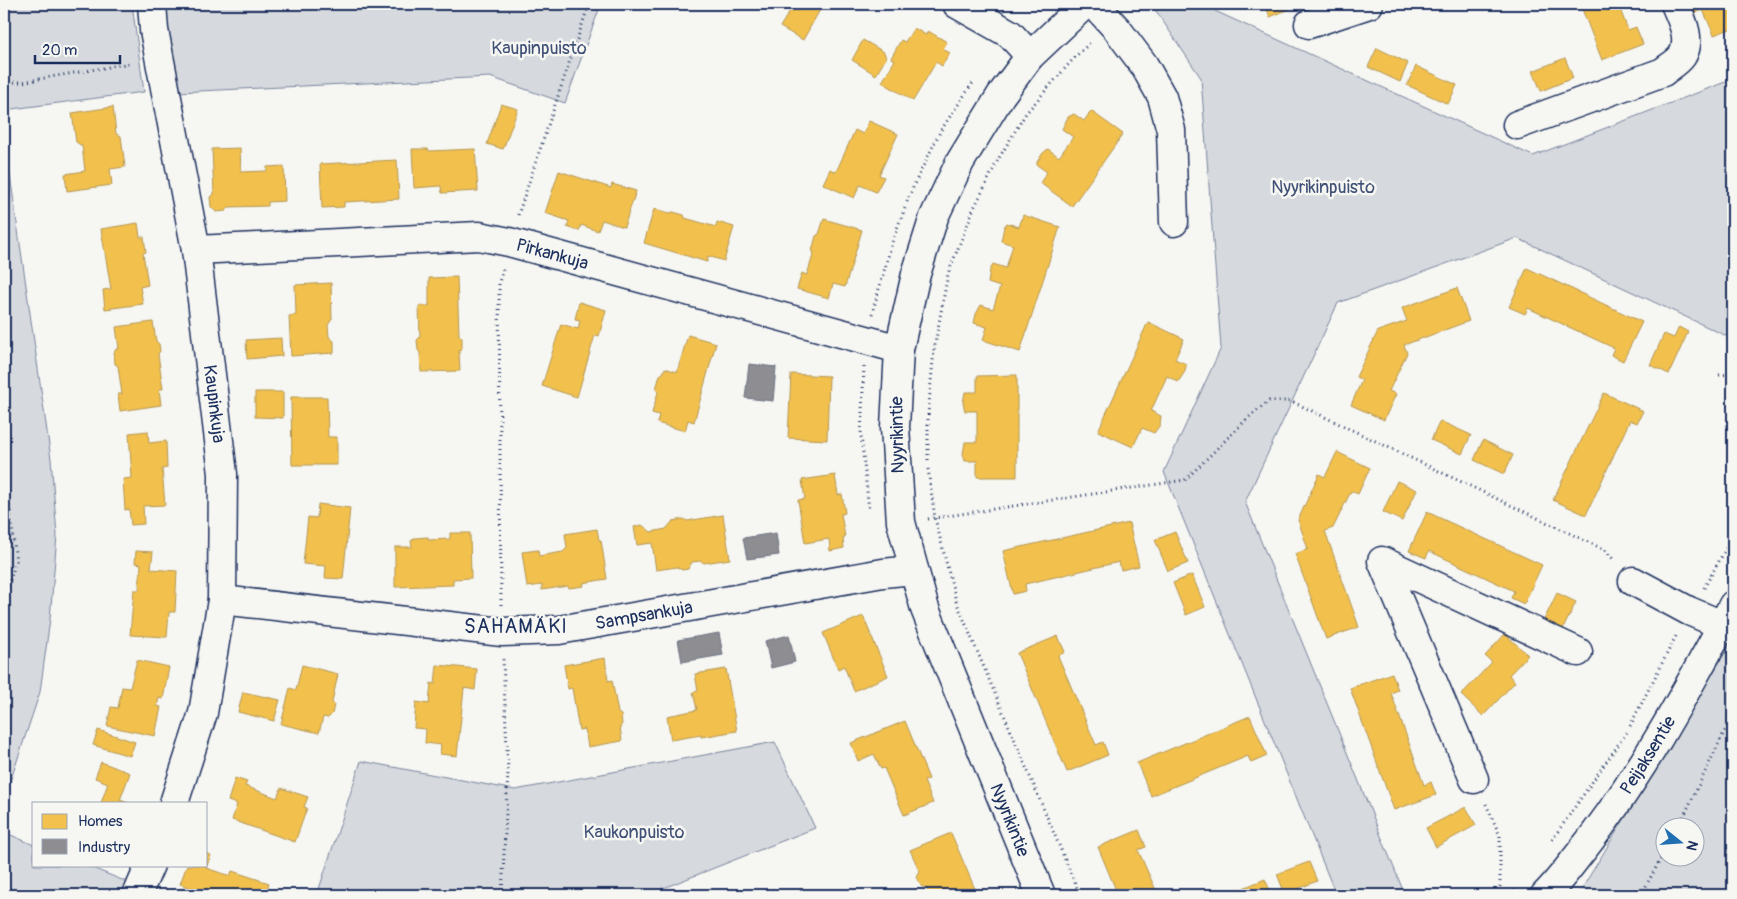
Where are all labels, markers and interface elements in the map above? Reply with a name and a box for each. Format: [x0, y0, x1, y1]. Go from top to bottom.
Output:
scale bar [35, 32, 120, 64]
park label: Kaupinpuisto [491, 37, 587, 60]
text: 20 m [42, 41, 77, 60]
park label: Nyyrikinpuisto [1271, 176, 1375, 199]
street label: Pirkankuja [513, 233, 591, 275]
street label: Kaupinkuja [198, 363, 230, 444]
street label: Nyyrikintie [885, 396, 910, 474]
street label: Sampsankuja [593, 596, 694, 635]
district label: SAHAMÄKI [464, 614, 568, 639]
street label: Peijaksentie [1615, 712, 1681, 799]
street label: Nyyrikintie [984, 780, 1035, 860]
legend [32, 802, 208, 866]
text: Homes [78, 812, 123, 831]
north arrow [1654, 816, 1704, 866]
park label: Kaukonpuisto [584, 821, 685, 844]
text: Industry [78, 838, 131, 857]
text: N [1682, 839, 1701, 853]

